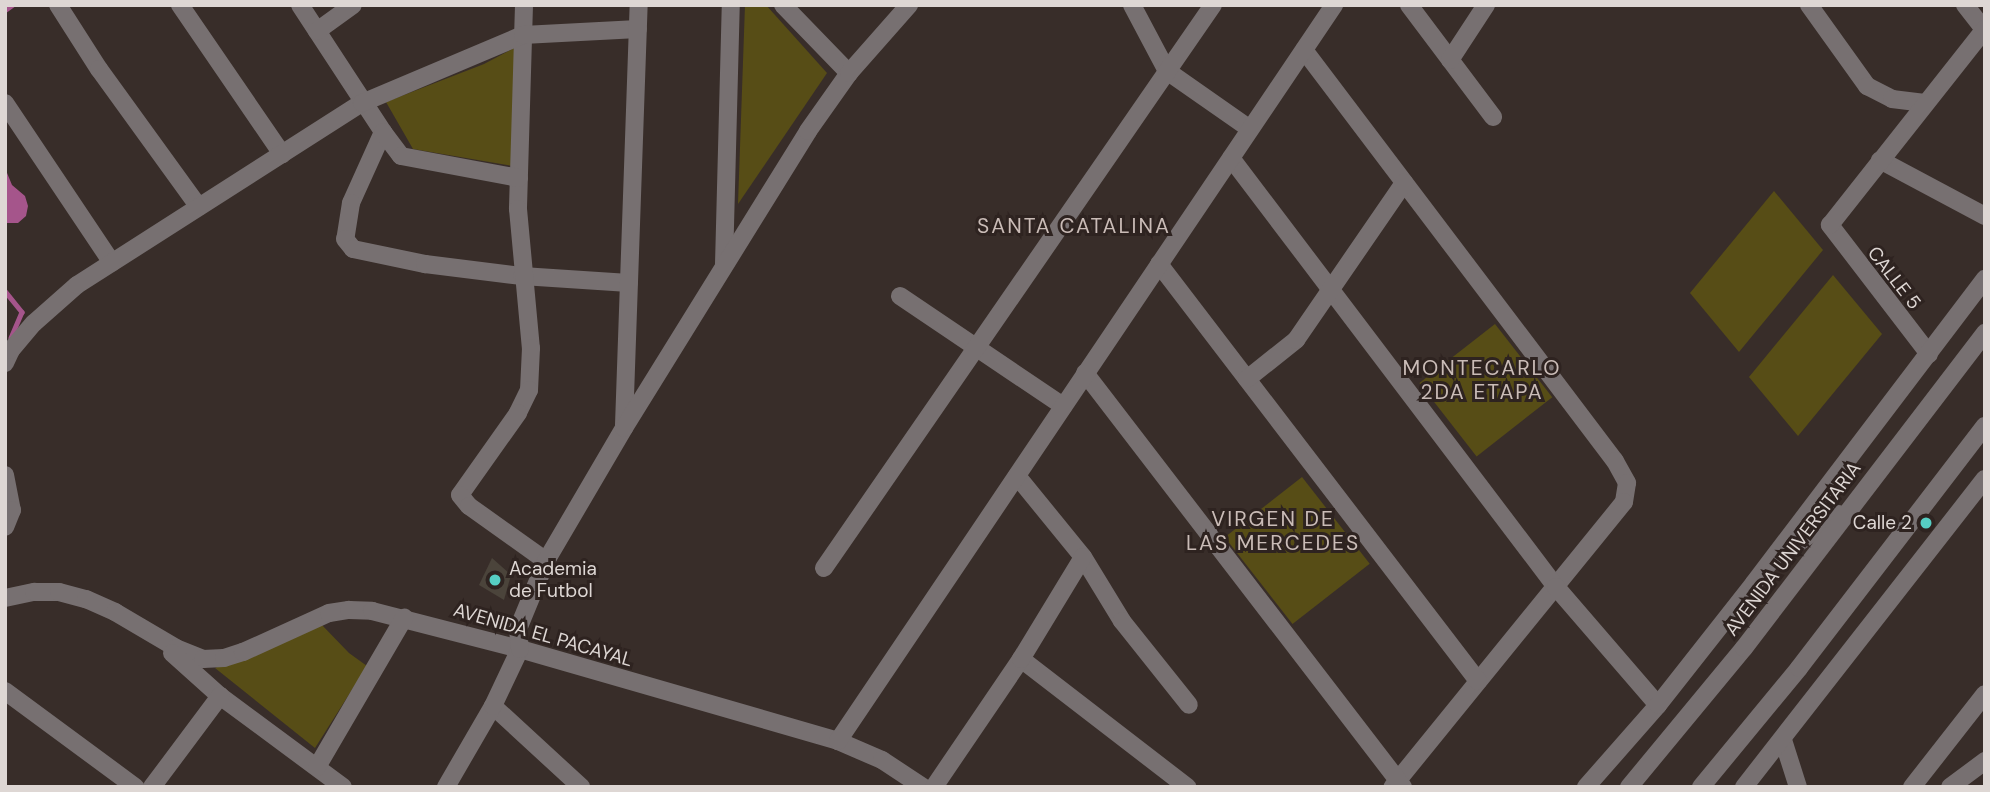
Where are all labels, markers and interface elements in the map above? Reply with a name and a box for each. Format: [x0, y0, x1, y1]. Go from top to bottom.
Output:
district label: SANTA CATALINA [979, 213, 1169, 239]
street label: CALLE 5 [1862, 242, 1926, 314]
district label: MONTECARLO 2DA ETAPA [1404, 355, 1560, 405]
street label: AVENIDA UNIVERSITARIA [1720, 458, 1866, 640]
district label: VIRGEN DE LAS MERCEDES [1187, 506, 1359, 556]
place label: Calle 2 [1853, 512, 1912, 534]
marker: Calle 2 [1918, 515, 1934, 531]
place label: Academia de Futbol [509, 558, 597, 602]
marker: Academia de Futbol [487, 572, 503, 588]
street label: AVENIDA EL PACAYAL [451, 598, 635, 672]

